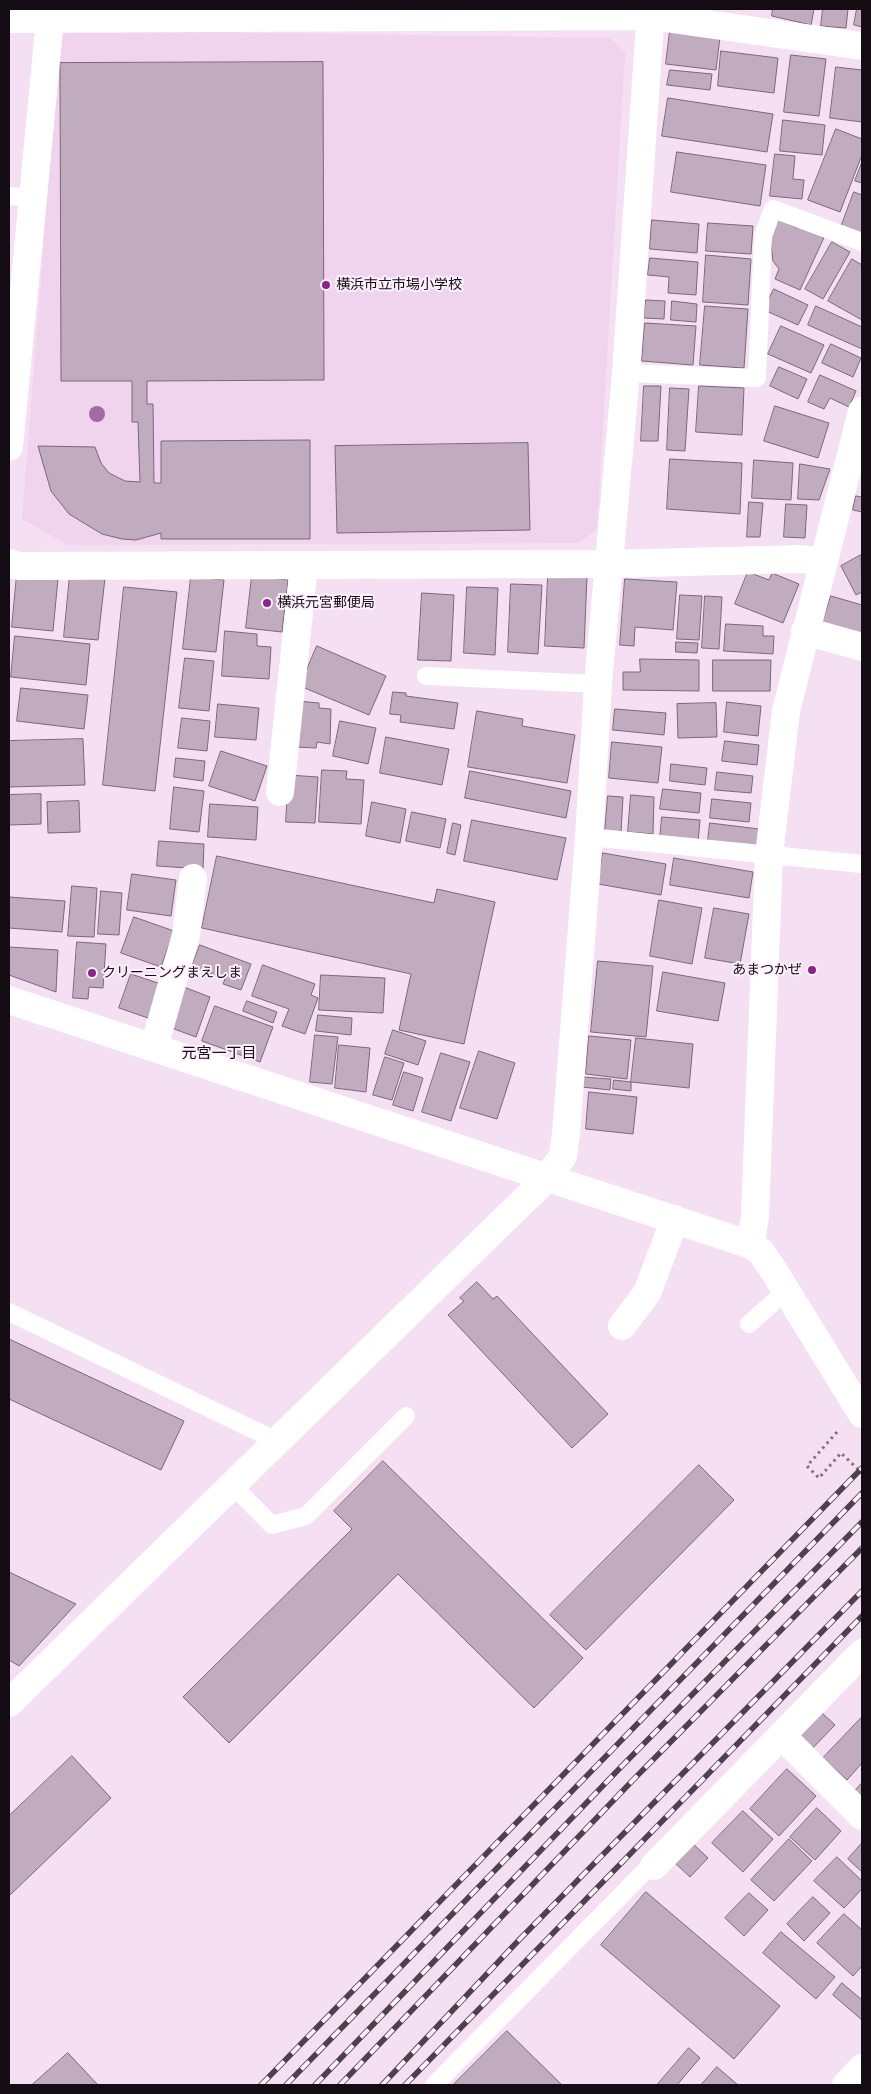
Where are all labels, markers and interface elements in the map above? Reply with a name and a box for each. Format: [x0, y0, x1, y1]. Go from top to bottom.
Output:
place label: 横浜市立市場小学校 [336, 277, 462, 293]
marker: 横浜市立市場小学校 [320, 279, 332, 291]
place label: 横浜元宮郵便局 [277, 595, 375, 611]
marker: 横浜元宮郵便局 [261, 597, 273, 609]
place label: あまつかぜ [732, 962, 802, 978]
marker: あまつかぜ [806, 964, 818, 976]
place label: クリーニングまえしま [102, 965, 242, 981]
marker: クリーニングまえしま [86, 967, 98, 979]
district label: 元宮一丁目 [182, 1045, 256, 1063]

